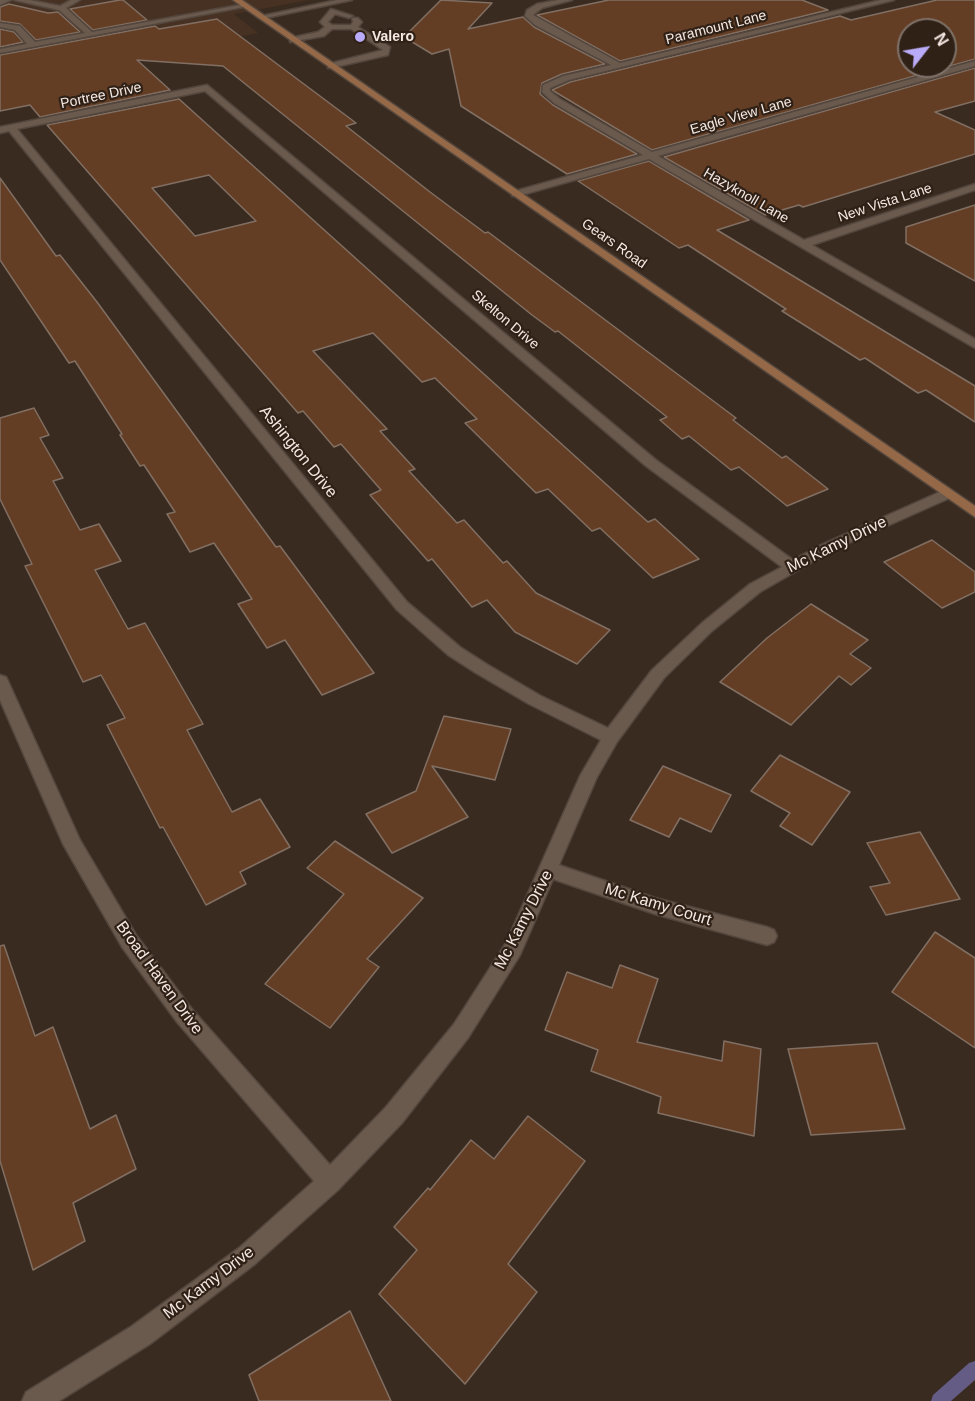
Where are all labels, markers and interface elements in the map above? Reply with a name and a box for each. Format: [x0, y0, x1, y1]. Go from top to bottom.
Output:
street label: Paramount Lane [664, 7, 768, 49]
north arrow [897, 18, 957, 78]
place label: Valero [372, 29, 414, 45]
marker: Valero [353, 30, 367, 44]
text: N [931, 30, 951, 49]
street label: Portree Drive [59, 79, 143, 113]
street label: Eagle View Lane [688, 93, 794, 139]
street label: Hazyknoll Lane [700, 165, 792, 227]
street label: New Vista Lane [836, 180, 934, 226]
street label: Gears Road [578, 215, 650, 273]
street label: Skelton Drive [468, 287, 542, 353]
street label: Ashington Drive [255, 402, 341, 502]
street label: Mc Kamy Drive [784, 513, 890, 577]
street label: Mc Kamy Drive [491, 867, 557, 973]
street label: Mc Kamy Court [602, 880, 714, 930]
street label: Broad Haven Drive [112, 918, 206, 1038]
street label: Mc Kamy Drive [160, 1243, 258, 1323]

